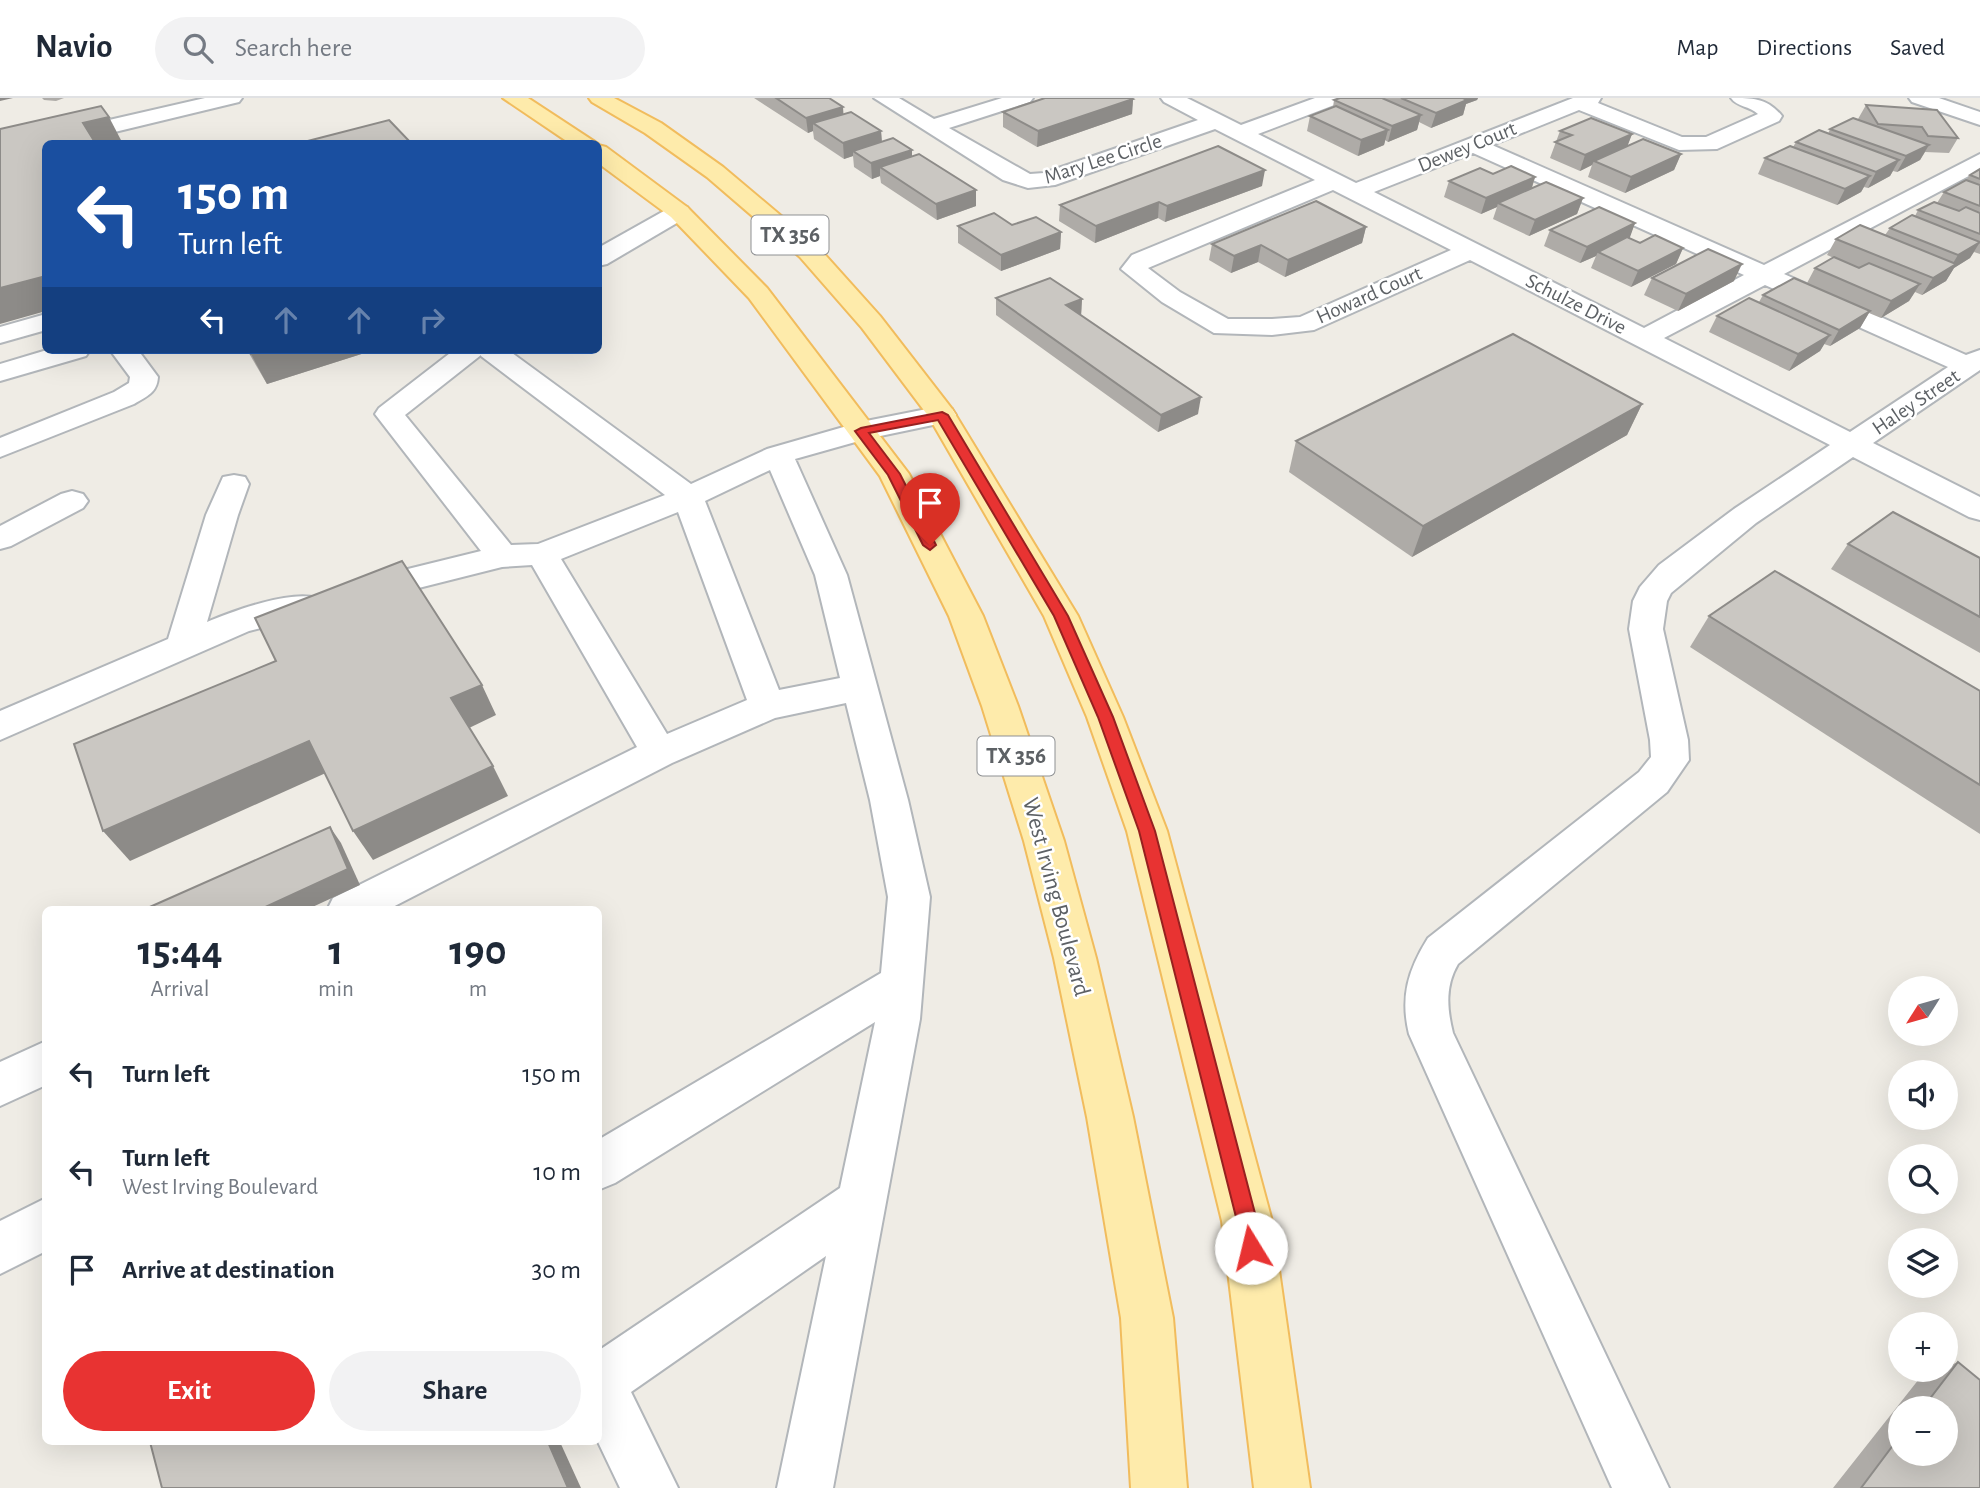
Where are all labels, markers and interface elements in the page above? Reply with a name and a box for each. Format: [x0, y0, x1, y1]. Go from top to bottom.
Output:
search box [155, 17, 645, 80]
icon: search [179, 29, 217, 67]
text: Navio [35, 31, 113, 64]
text: Search here [235, 35, 352, 61]
text: Map [1676, 36, 1718, 60]
text: Directions [1756, 36, 1852, 60]
text: Saved [1890, 36, 1945, 60]
street label: Dewey Court [1415, 118, 1519, 176]
street label: Mary Lee Circle [1042, 130, 1164, 188]
icon: left [63, 168, 154, 259]
text: 150 m [178, 170, 289, 219]
road number: TX 356 [752, 216, 828, 254]
text: Turn left [178, 228, 282, 260]
street label: Howard Court [1313, 262, 1425, 328]
street label: Schulze Drive [1522, 270, 1630, 338]
icon: left [194, 301, 232, 339]
icon: ahead [267, 301, 305, 339]
icon: ahead [340, 301, 378, 339]
icon: right [413, 301, 451, 339]
street label: Haley Street [1869, 365, 1964, 439]
pin [900, 473, 960, 545]
icon: arrive [911, 484, 949, 522]
road number: TX 356 [978, 736, 1054, 776]
street label: West Irving Boulevard [1018, 795, 1094, 999]
text: 15:44 [137, 930, 223, 972]
text: 1 [328, 930, 343, 972]
text: 190 [449, 930, 507, 972]
north arrow [1888, 976, 1958, 1046]
map controls [1888, 976, 1958, 1466]
text: Arrival [150, 978, 210, 1001]
text: min [318, 978, 354, 1001]
text: m [469, 978, 487, 1001]
icon: left [63, 1055, 101, 1093]
button: sound [1888, 1060, 1958, 1130]
text: Turn left [122, 1061, 210, 1087]
text: 150 m [522, 1061, 581, 1087]
button: search [1888, 1144, 1958, 1214]
text: Turn left [122, 1145, 210, 1171]
icon: left [63, 1153, 101, 1191]
text: 10 m [533, 1159, 581, 1185]
text: West Irving Boulevard [122, 1176, 318, 1199]
position arrow [1214, 1211, 1288, 1285]
button: layers [1888, 1228, 1958, 1298]
icon: arrive [63, 1251, 101, 1289]
text: Arrive at destination [122, 1257, 335, 1283]
text: 30 m [531, 1257, 581, 1283]
button: + [1888, 1312, 1958, 1382]
button: Exit [63, 1351, 315, 1431]
button: Share [329, 1351, 581, 1431]
button: − [1888, 1396, 1958, 1466]

